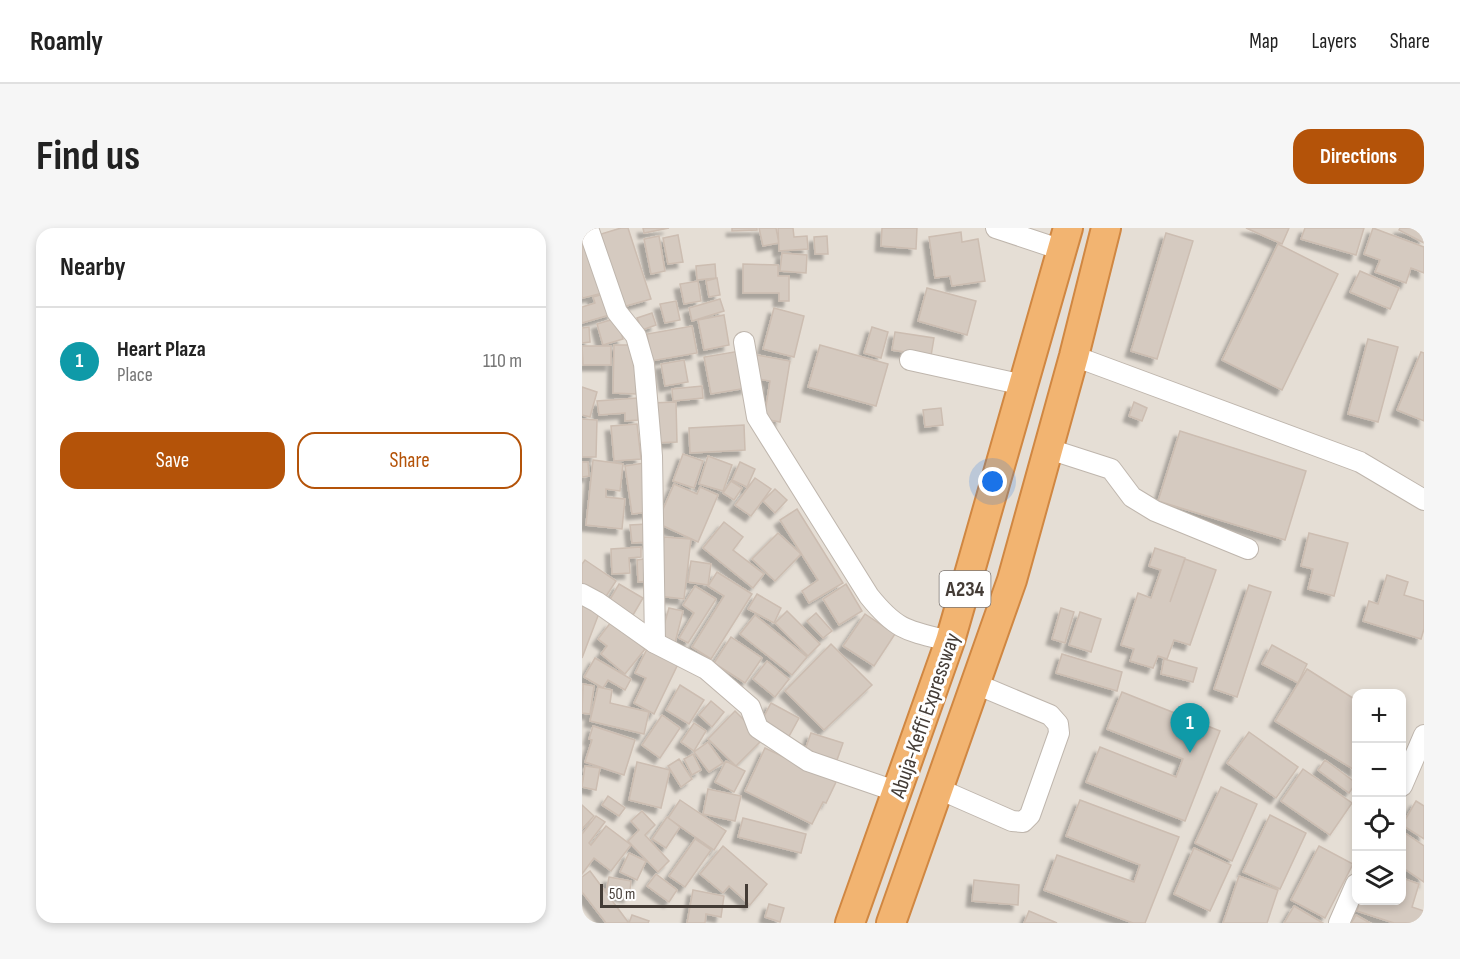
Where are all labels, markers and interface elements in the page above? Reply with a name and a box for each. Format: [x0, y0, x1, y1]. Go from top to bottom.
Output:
text: Roamly [30, 25, 103, 58]
text: Map [1249, 29, 1278, 54]
text: Layers [1311, 29, 1357, 54]
text: Share [1390, 29, 1430, 54]
button: Directions [1293, 129, 1424, 184]
text: Find us [36, 131, 140, 182]
text: Nearby [60, 252, 126, 283]
text: Heart Plaza [117, 336, 206, 363]
text: 1 [76, 349, 83, 373]
text: 110 m [483, 349, 522, 373]
text: Place [117, 363, 153, 387]
button: Save [60, 432, 285, 489]
button: Share [297, 432, 522, 489]
your location [978, 467, 1007, 496]
road number: A234 [940, 571, 991, 607]
street label: Abuja-Keffi Expressway [884, 629, 966, 803]
map controls [1352, 689, 1406, 905]
button: + [1352, 689, 1406, 743]
pin: 1 [1170, 704, 1210, 753]
button: − [1352, 743, 1406, 797]
button: locate [1352, 797, 1406, 851]
button: layers [1352, 851, 1406, 905]
scale bar [600, 881, 748, 908]
text: 50 m [609, 885, 635, 904]

